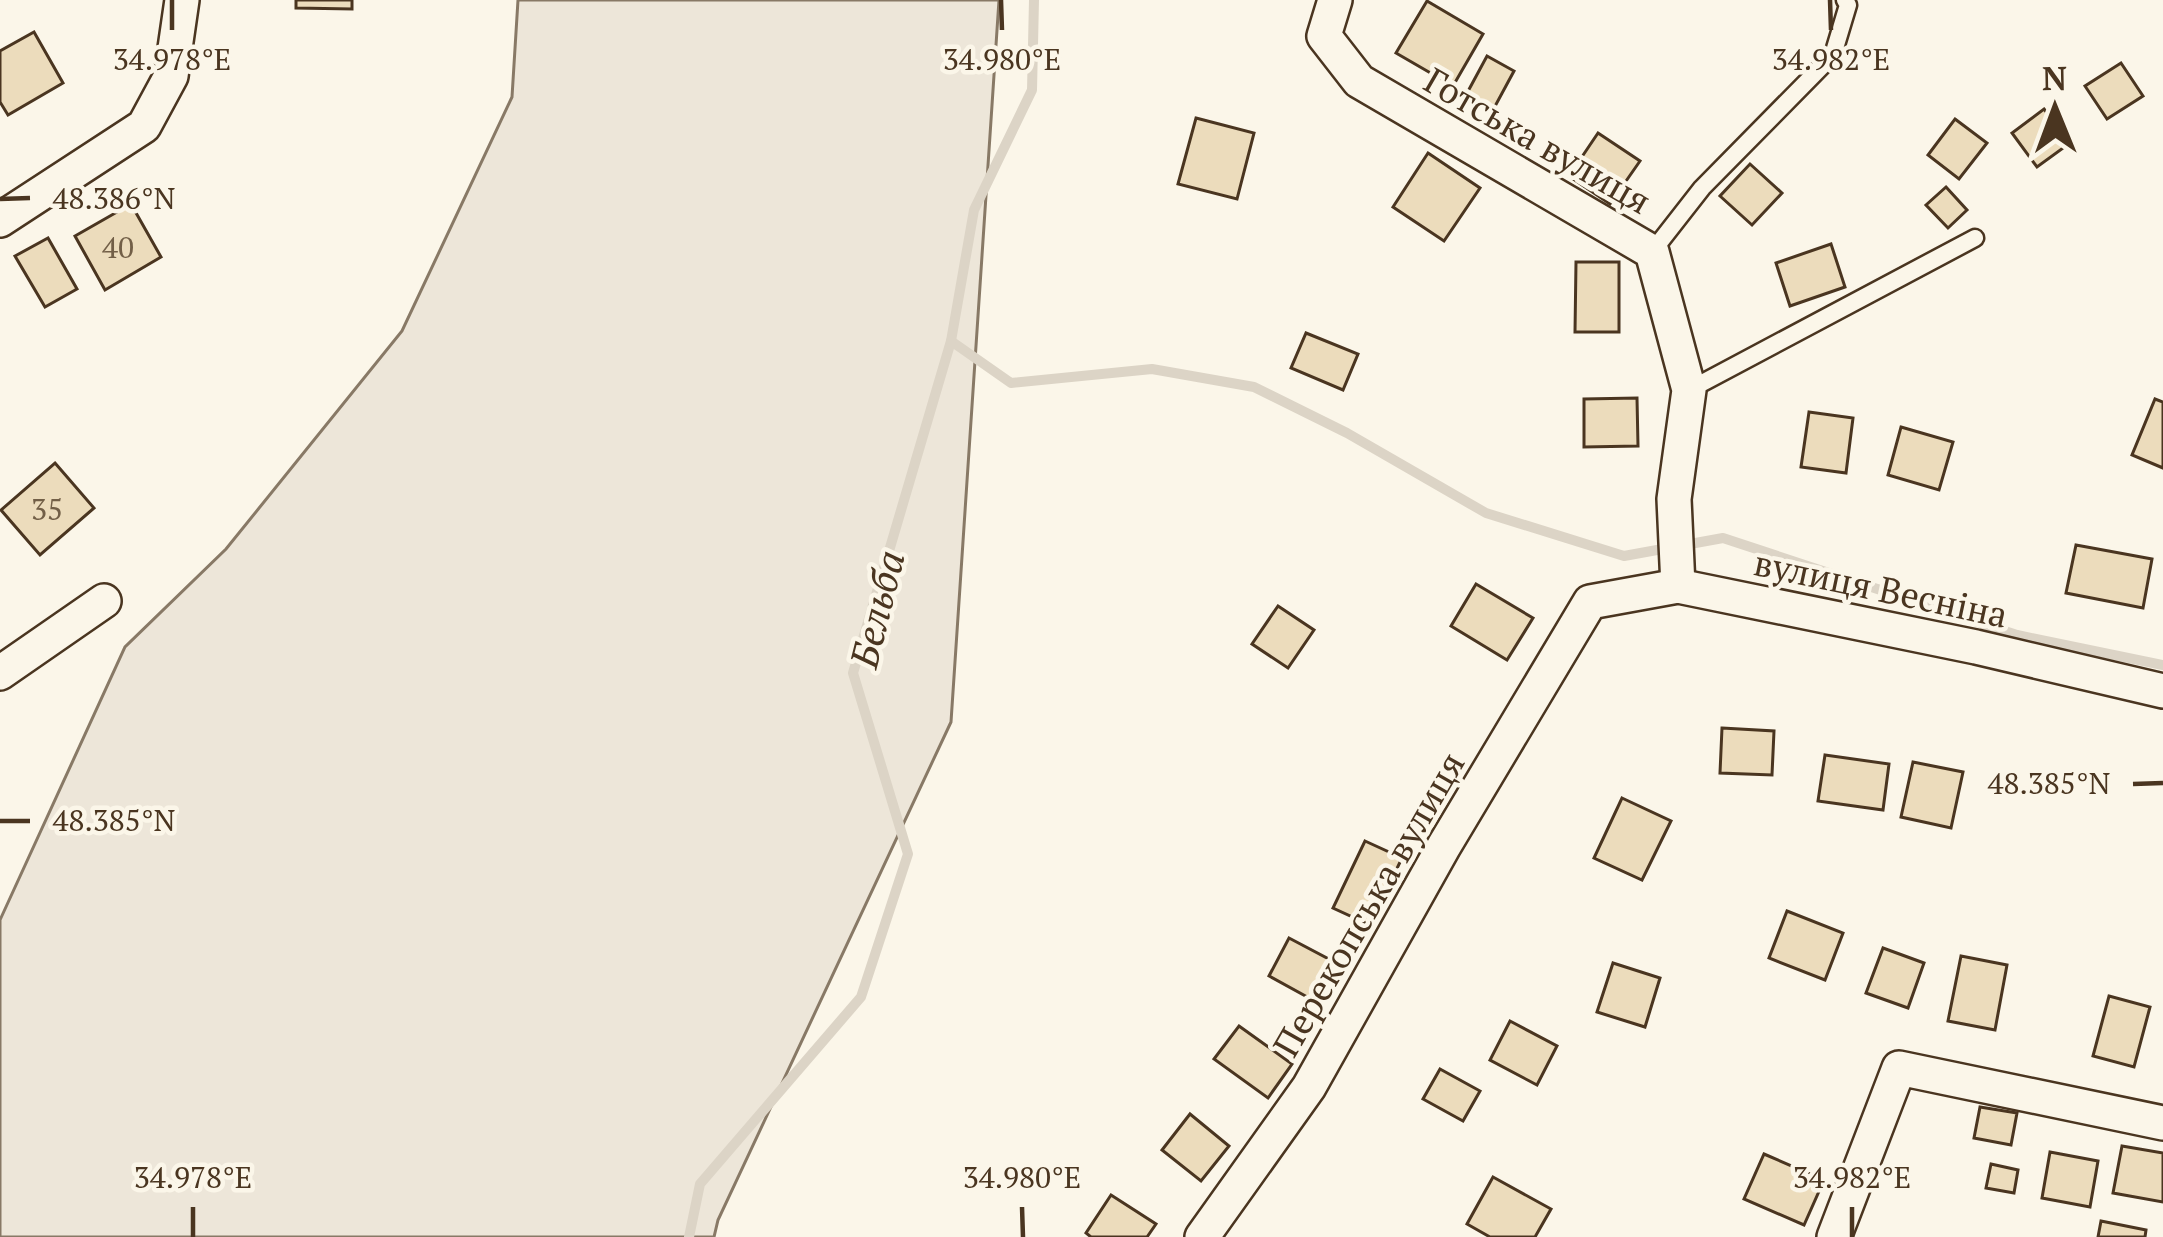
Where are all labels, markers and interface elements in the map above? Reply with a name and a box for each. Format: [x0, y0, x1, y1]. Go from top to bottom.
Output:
text: 34.978°E [113, 39, 231, 79]
text: 34.980°E [943, 39, 1061, 79]
text: 34.982°E [1772, 39, 1890, 79]
north arrow [1995, 48, 2115, 168]
street label: Готська вулиця [1416, 56, 1660, 224]
text: N [2042, 56, 2067, 99]
text: 48.386°N [53, 178, 176, 218]
house number: 40 [102, 227, 134, 267]
house number: 35 [31, 489, 63, 529]
street label: вулиця Весніна [1750, 538, 2012, 638]
water label: Бельба [836, 545, 916, 674]
street label: Перекопська вулиця [1262, 743, 1474, 1065]
text: 48.385°N [1988, 763, 2111, 803]
text: 48.385°N [53, 800, 176, 840]
text: 34.978°E [134, 1157, 252, 1197]
text: 34.980°E [963, 1157, 1081, 1197]
text: 34.982°E [1793, 1157, 1911, 1197]

